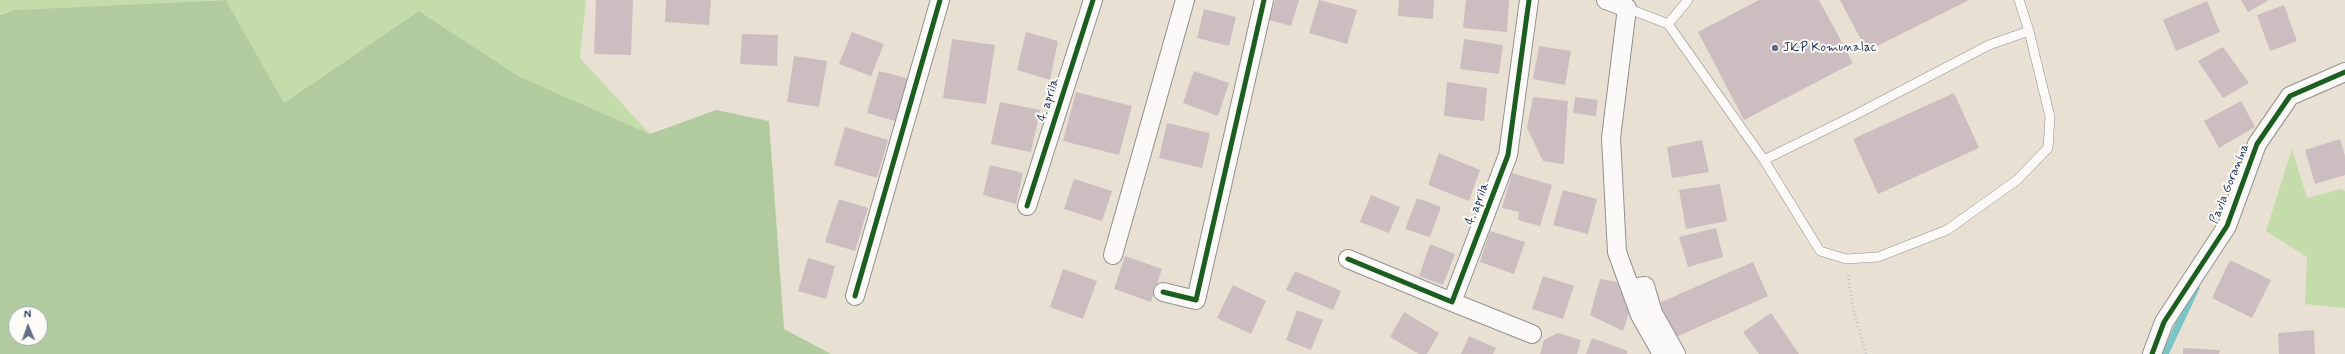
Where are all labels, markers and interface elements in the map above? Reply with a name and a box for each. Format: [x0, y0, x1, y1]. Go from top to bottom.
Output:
place label: JKP Komunalac [1783, 40, 1877, 56]
marker: JKP Komunalac [1770, 43, 1780, 53]
street label: 4. aprila [1035, 76, 1063, 124]
street label: Pavla Goranina [2207, 142, 2253, 226]
street label: 4. aprila [1463, 180, 1493, 228]
north arrow [8, 306, 48, 346]
text: N [24, 308, 32, 322]

